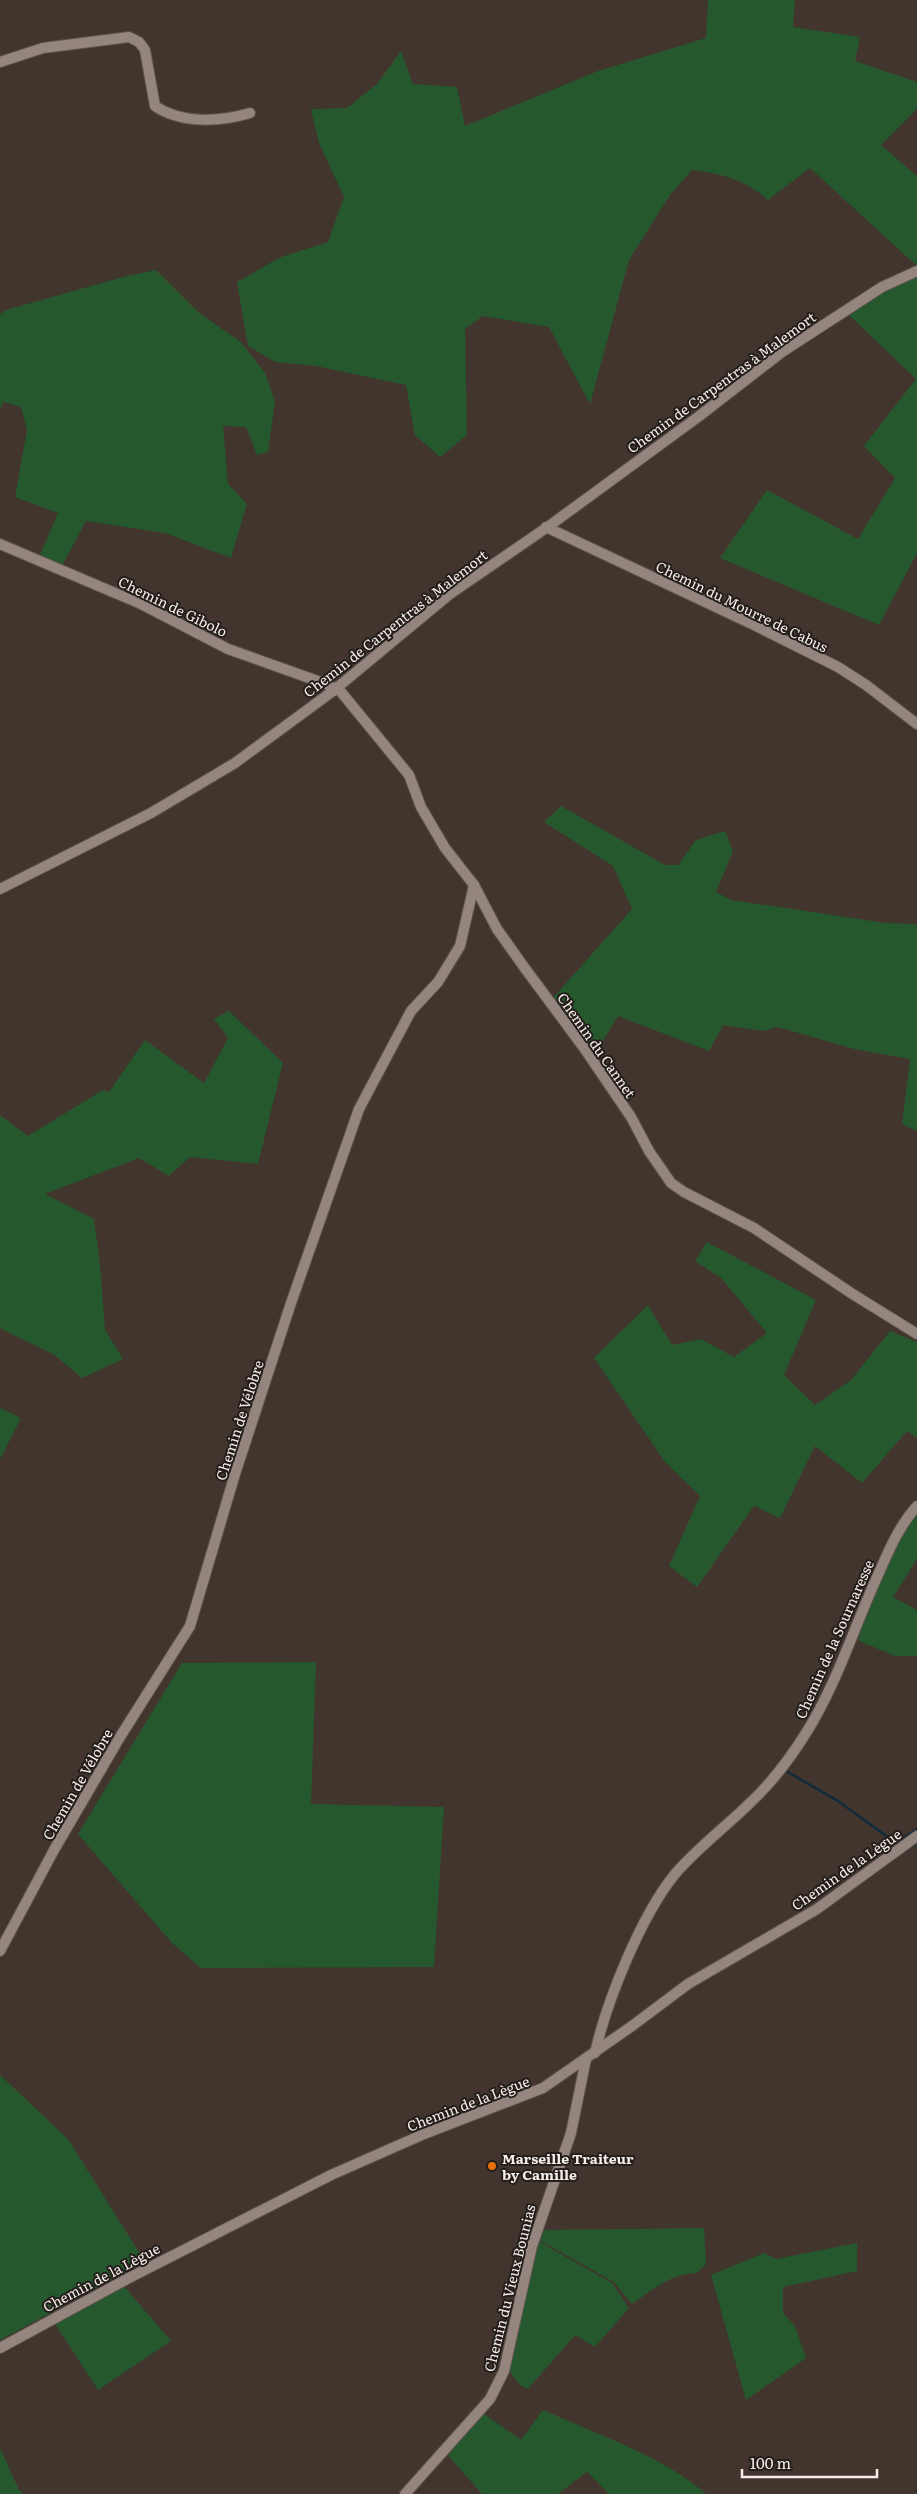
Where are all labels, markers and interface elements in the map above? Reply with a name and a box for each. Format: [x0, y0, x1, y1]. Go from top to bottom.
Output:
street label: Chemin de Carpentras à Malemort [623, 306, 820, 457]
street label: Chemin de Carpentras à Malemort [299, 544, 492, 701]
street label: Chemin du Mourre de Cabus [653, 556, 831, 656]
street label: Chemin de Gibolo [115, 571, 231, 641]
street label: Chemin du Cannet [553, 988, 641, 1102]
street label: Chemin de Vélobre [210, 1357, 268, 1483]
street label: Chemin de la Sournaresse [790, 1556, 878, 1722]
street label: Chemin de Vélobre [37, 1725, 117, 1843]
street label: Chemin de la Lègue [787, 1824, 905, 1914]
street label: Chemin de la Lègue [404, 2070, 532, 2136]
place label: Marseille Traiteur by Camille [502, 2148, 634, 2184]
marker: Marseille Traiteur by Camille [486, 2160, 498, 2172]
street label: Chemin du Vieux Bounias [479, 2202, 539, 2374]
street label: Chemin de la Lègue [39, 2238, 163, 2316]
scale bar [742, 2446, 877, 2478]
text: 100 m [750, 2451, 791, 2474]

